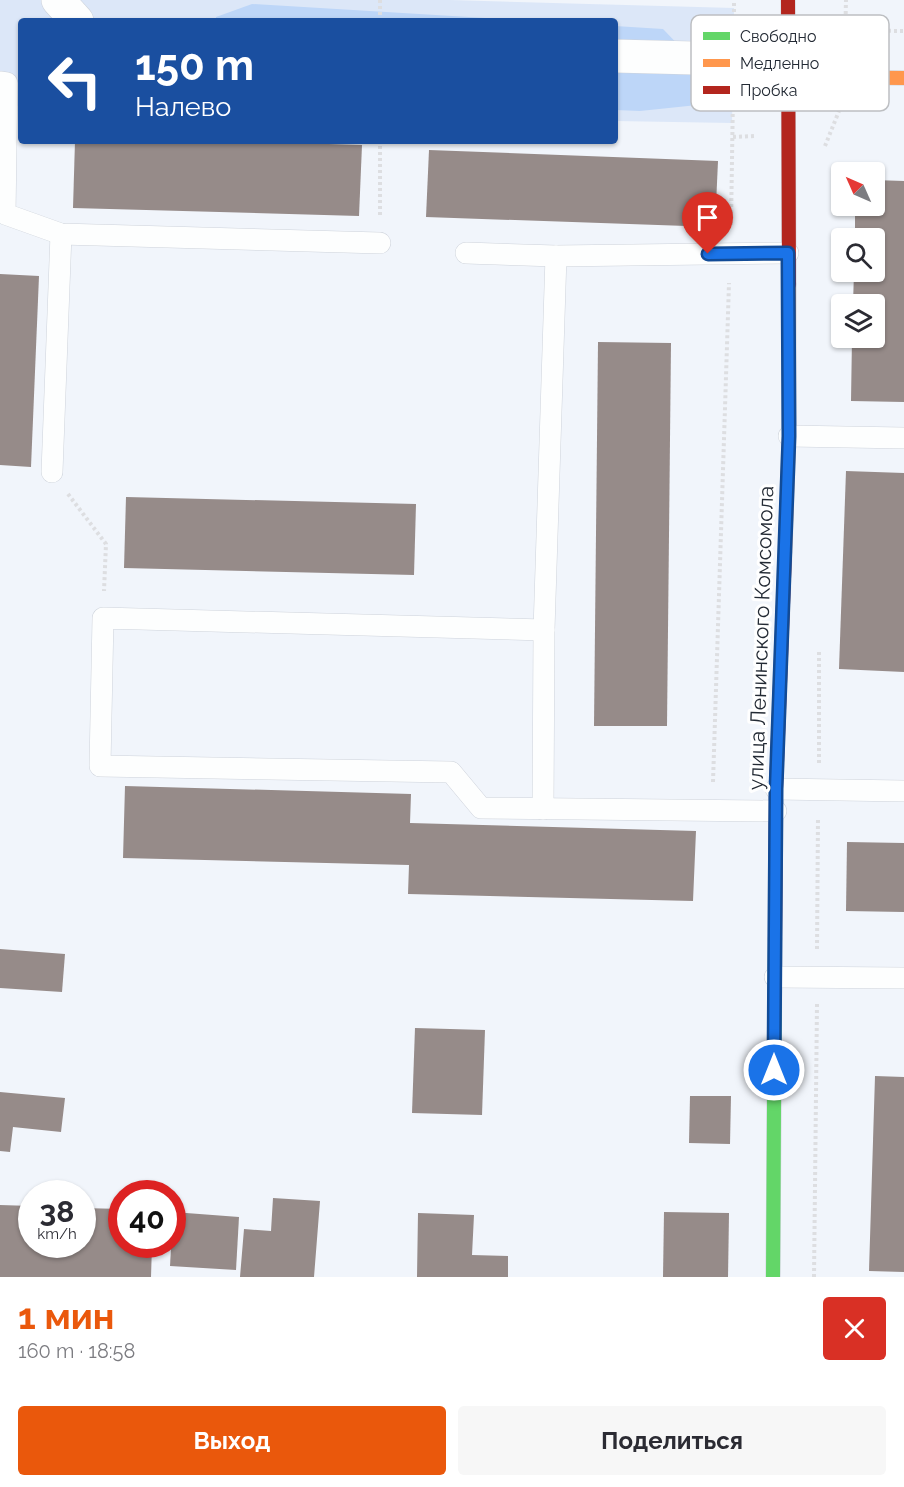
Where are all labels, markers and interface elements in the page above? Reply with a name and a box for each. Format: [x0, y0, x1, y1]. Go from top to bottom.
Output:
legend [691, 15, 889, 111]
text: Свободно [740, 27, 816, 46]
text: 150 m [135, 41, 254, 90]
icon: left [36, 42, 114, 120]
text: Медленно [740, 54, 819, 73]
text: Пробка [740, 81, 798, 100]
text: Налево [135, 91, 231, 122]
north arrow [831, 162, 885, 216]
map controls [831, 162, 885, 348]
pin [682, 192, 733, 254]
icon: arrive [691, 201, 724, 234]
button: search [831, 228, 885, 282]
button: layers [831, 294, 885, 348]
street label: улица Ленинского Комсомола [743, 485, 778, 791]
position arrow [742, 1038, 806, 1102]
speed limit sign: 40 [108, 1180, 186, 1258]
text: 38 [40, 1194, 74, 1229]
text: km/h [37, 1225, 77, 1243]
text: 1 мин [18, 1295, 114, 1337]
button: close [823, 1297, 886, 1360]
text: 160 m · 18:58 [18, 1339, 135, 1363]
button: Выход [18, 1406, 446, 1475]
button: Поделиться [458, 1406, 886, 1475]

